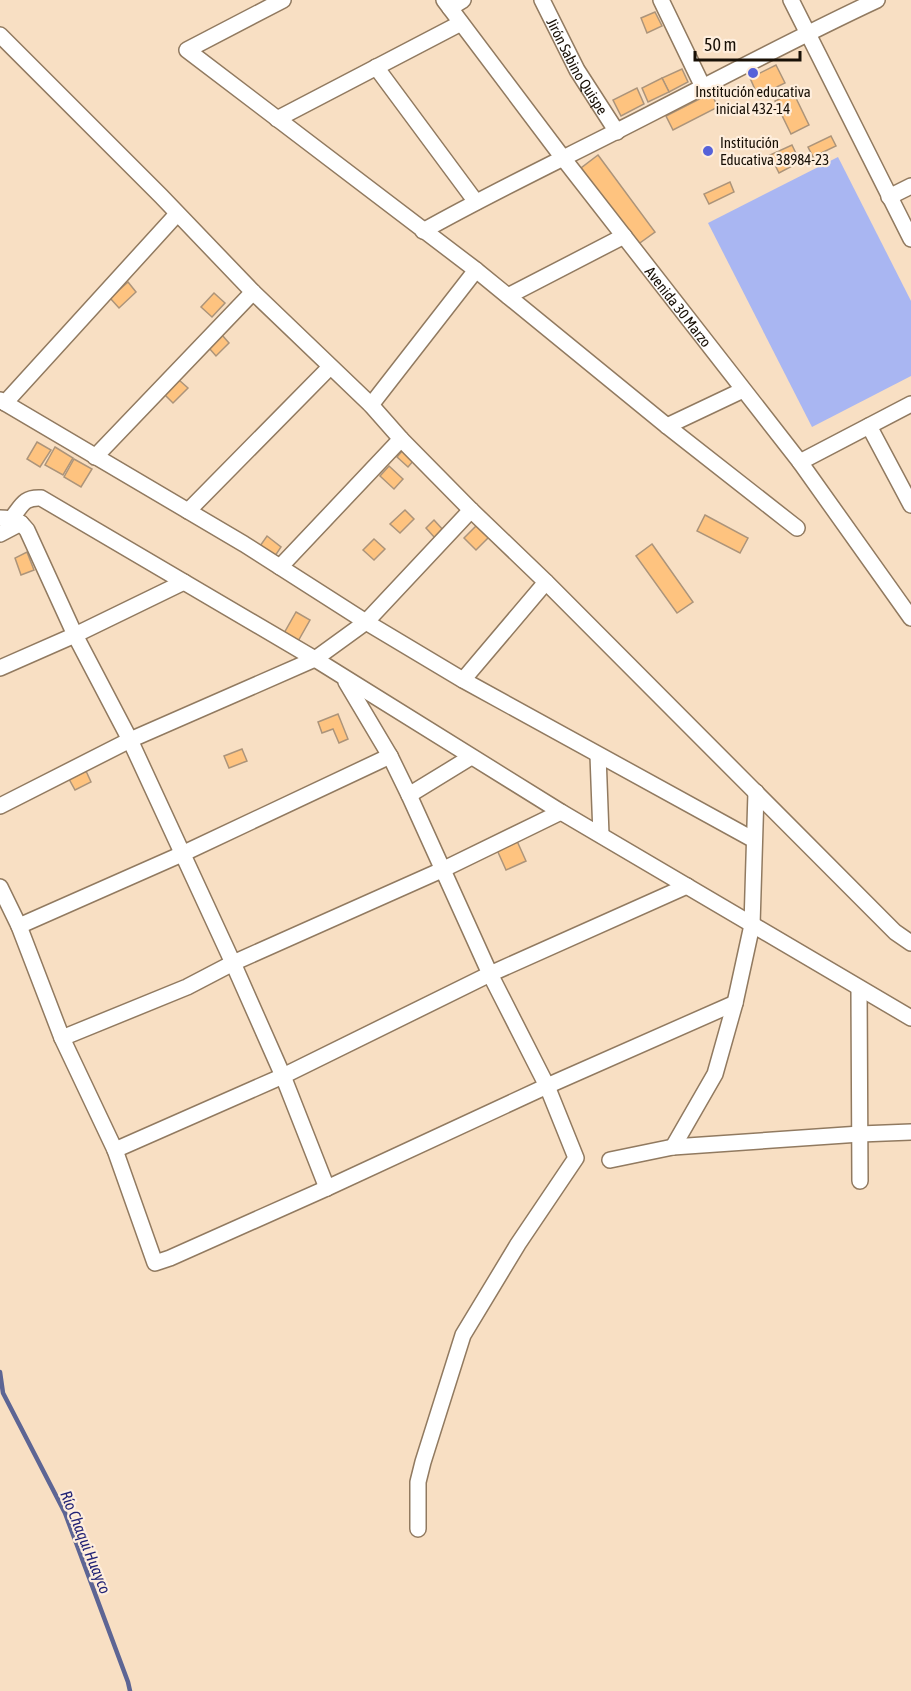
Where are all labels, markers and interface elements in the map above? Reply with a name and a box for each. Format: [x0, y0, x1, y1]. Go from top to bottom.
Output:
street label: Jirón Sabino Quispe [544, 15, 612, 117]
scale bar [695, 24, 800, 62]
text: 50 m [704, 34, 736, 55]
marker: Institución educativa inicial 432-14 [746, 66, 760, 80]
place label: Institución educativa inicial 432-14 [695, 83, 811, 117]
place label: Institución Educativa 38984-23 [720, 134, 829, 168]
marker: Institución Educativa 38984-23 [701, 144, 715, 158]
street label: Avenida 30 Marzo [642, 263, 715, 350]
water label: Río Chaqui Huayco [56, 1488, 115, 1596]

